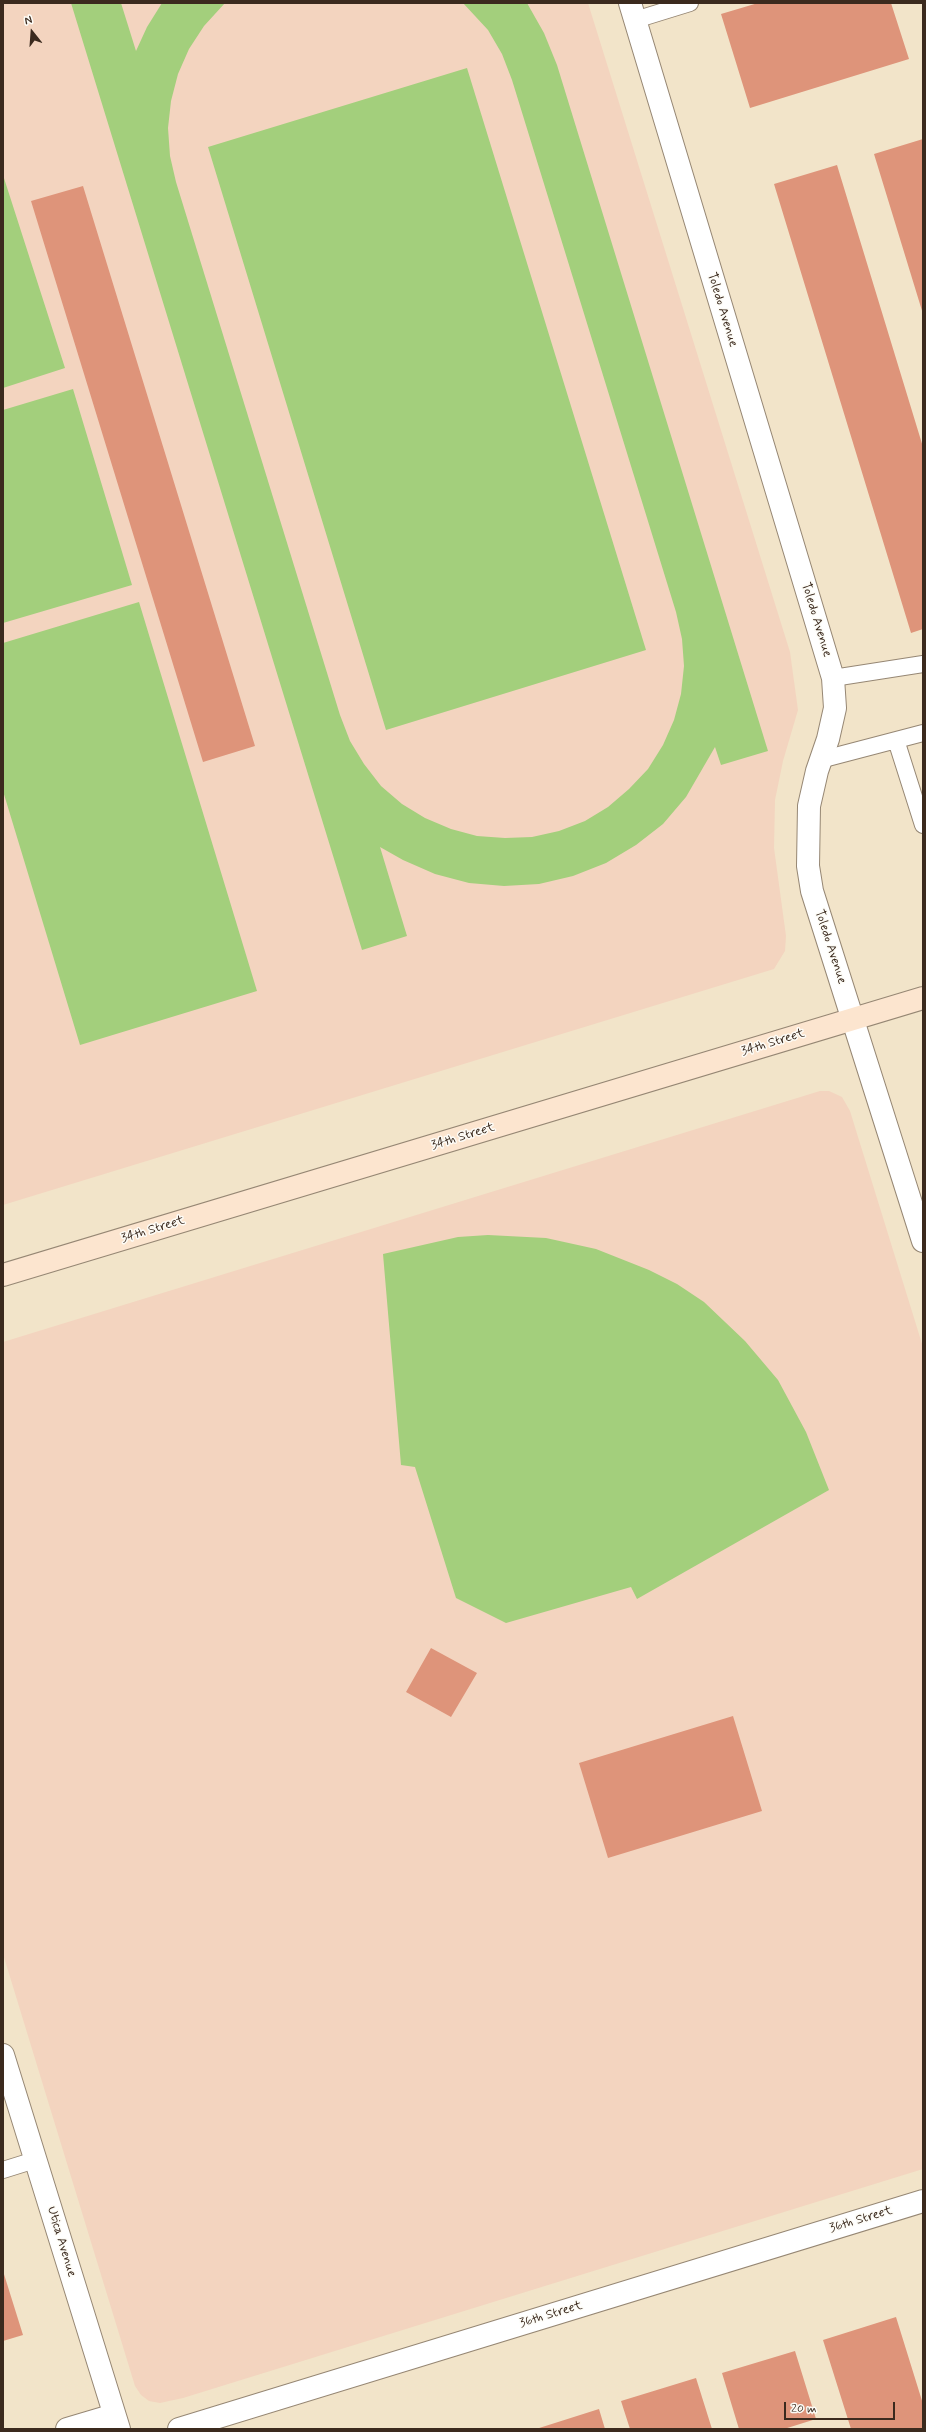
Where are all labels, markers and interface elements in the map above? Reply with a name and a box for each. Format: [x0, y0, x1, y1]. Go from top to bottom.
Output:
north arrow [12, 12, 52, 52]
text: N [23, 13, 34, 28]
street label: Toledo Avenue [703, 271, 741, 349]
street label: Toledo Avenue [797, 581, 835, 659]
street label: Toledo Avenue [811, 908, 849, 986]
street label: 34th Street [739, 1026, 807, 1060]
street label: 34th Street [429, 1120, 497, 1154]
street label: 34th Street [119, 1213, 187, 1247]
street label: 36th Street [828, 2203, 894, 2237]
street label: Utica Avenue [43, 2205, 79, 2279]
street label: 36th Street [518, 2298, 584, 2332]
scale bar [786, 2394, 897, 2420]
text: 20 m [791, 2401, 817, 2417]

